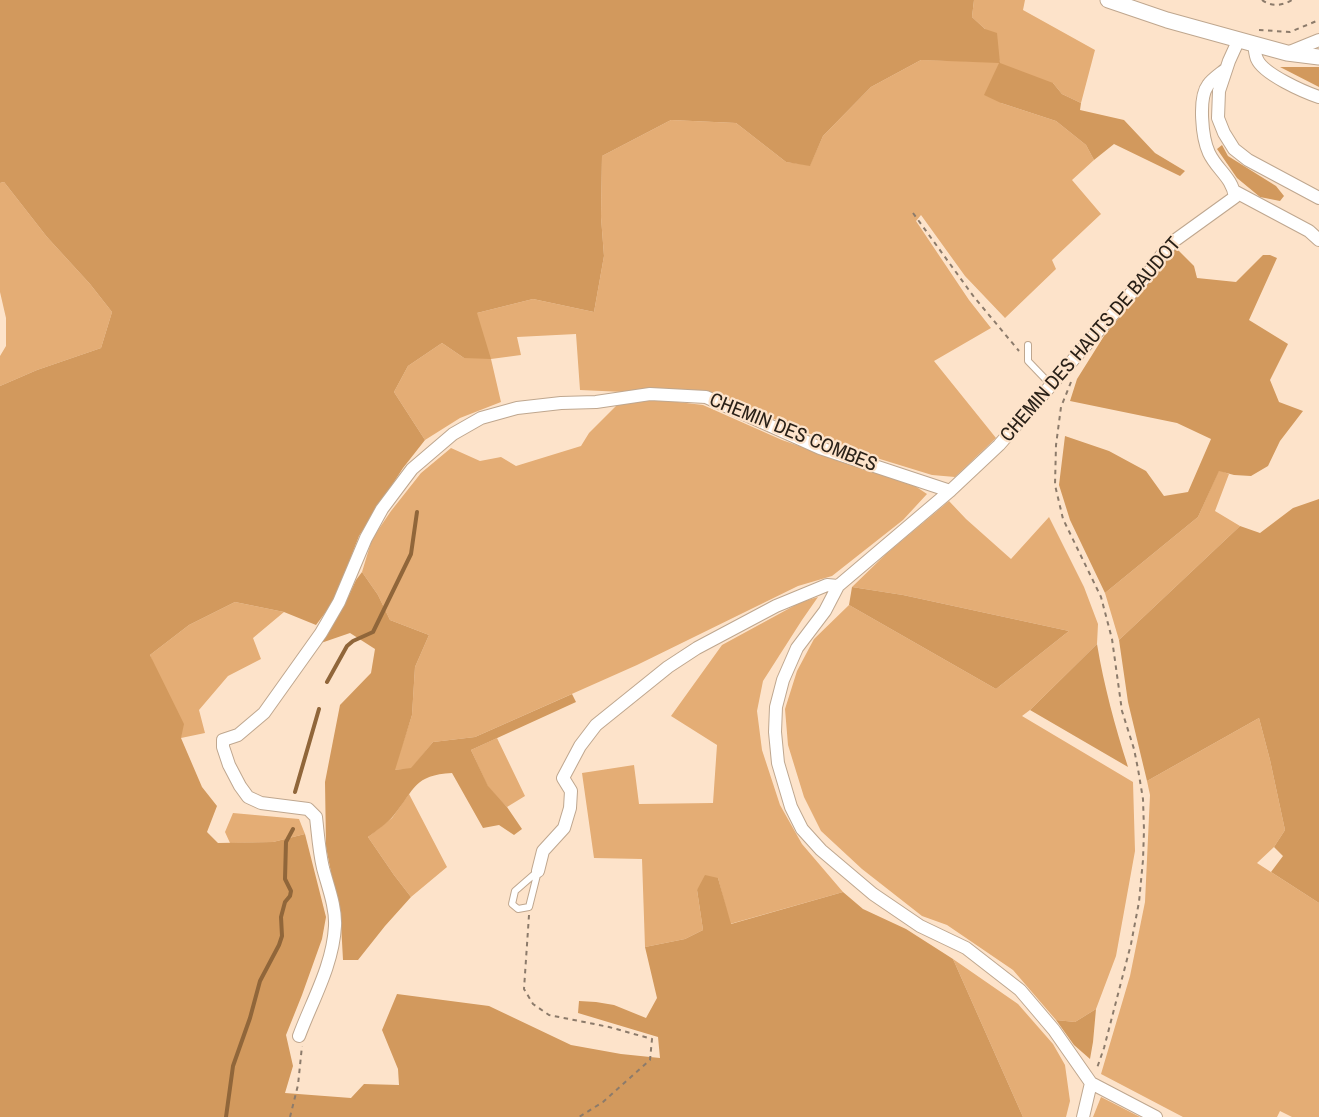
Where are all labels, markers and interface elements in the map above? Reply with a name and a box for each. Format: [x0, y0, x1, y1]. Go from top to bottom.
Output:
street label: CHEMIN DES HAUTS DE BAUDOT [996, 233, 1186, 447]
street label: CHEMIN DES COMBES [706, 388, 880, 478]

